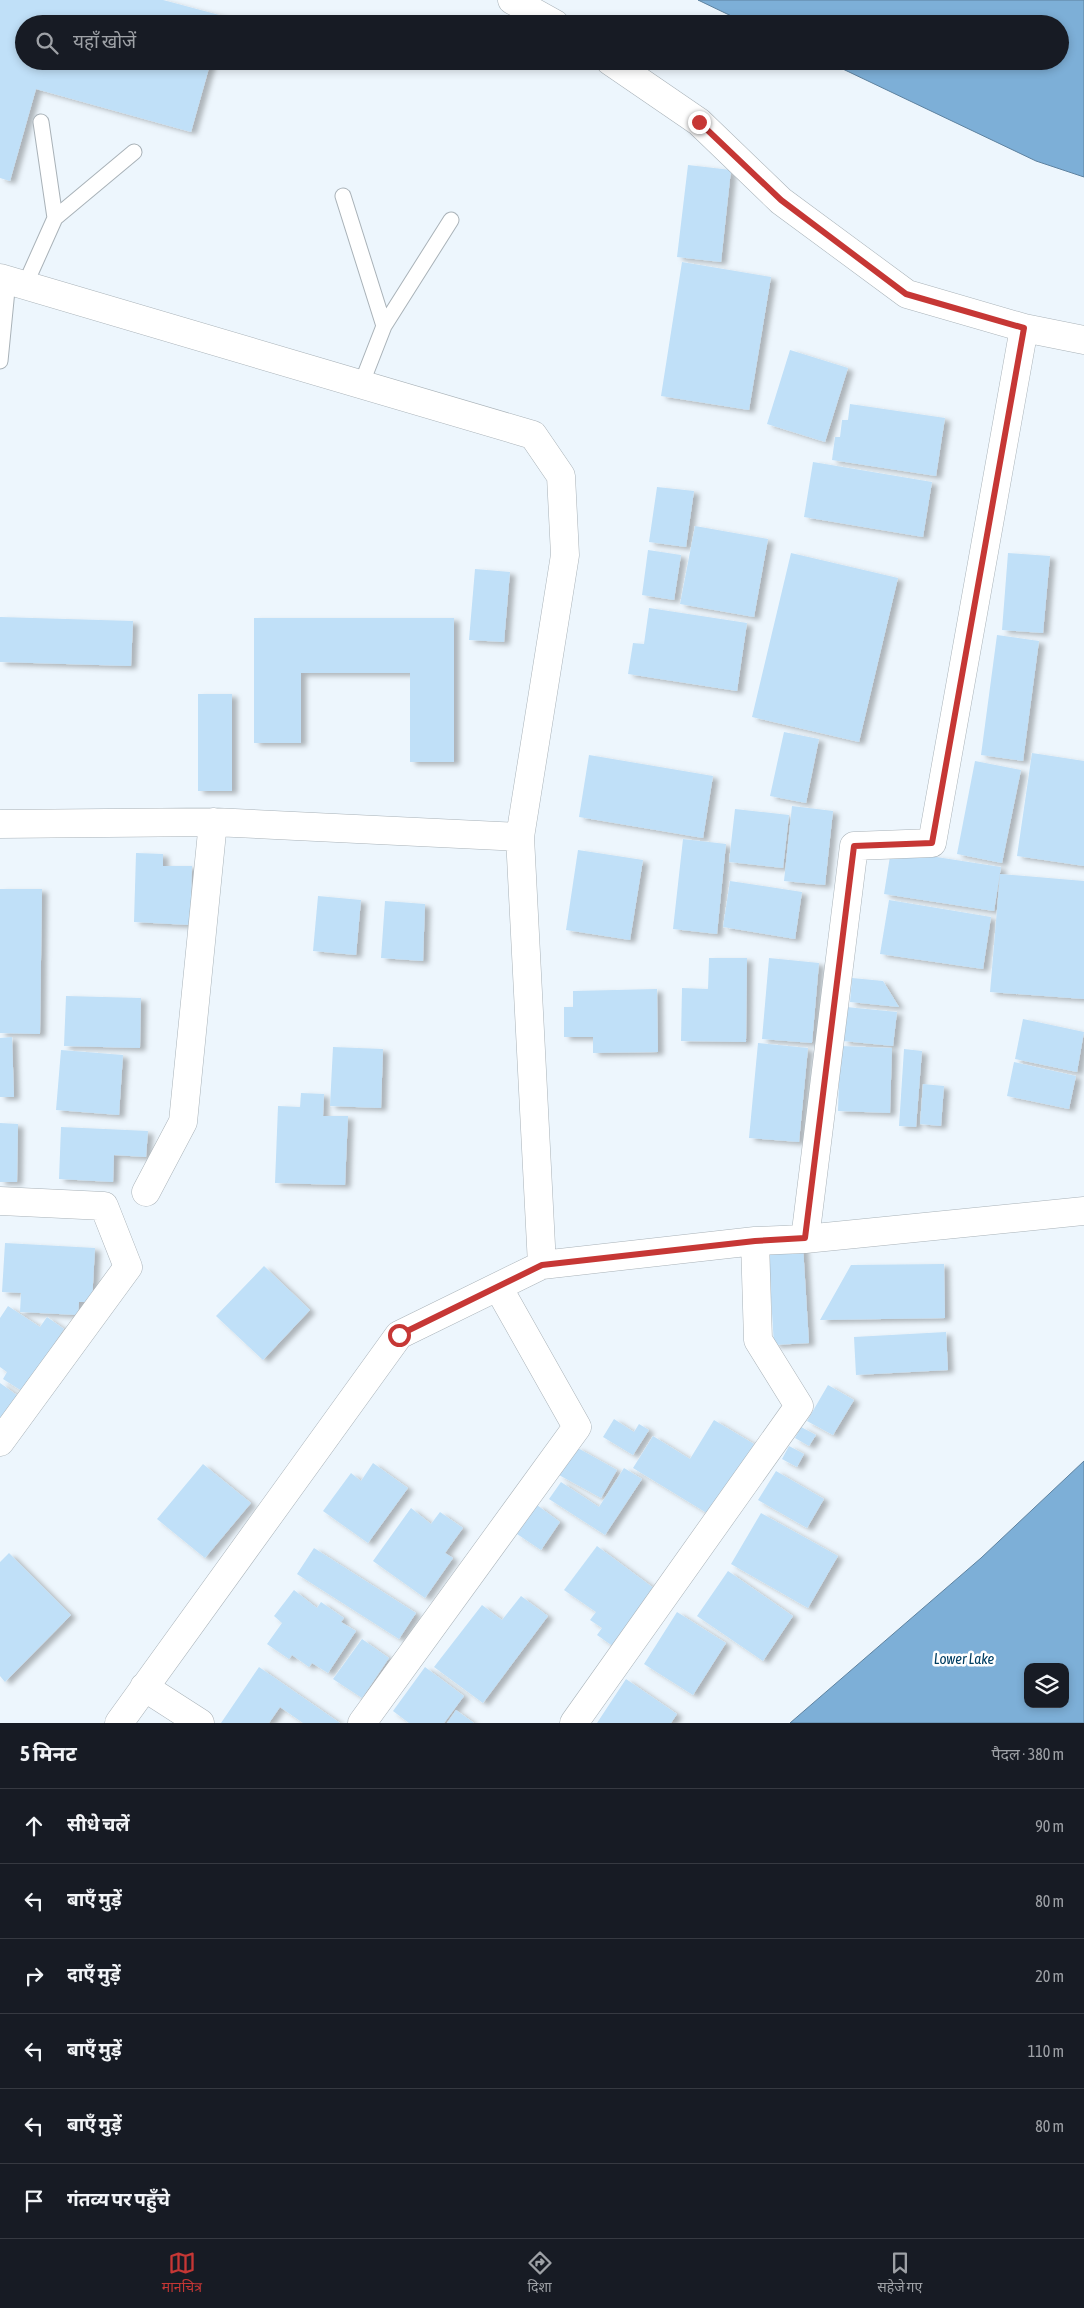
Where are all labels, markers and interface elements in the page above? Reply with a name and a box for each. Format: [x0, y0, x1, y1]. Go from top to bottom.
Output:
search box [15, 15, 1069, 70]
icon: search [33, 29, 61, 57]
text: यहाँ खोजें [73, 30, 136, 52]
route end [688, 111, 711, 134]
route start [388, 1324, 411, 1347]
water label: Lower Lake [934, 1650, 995, 1667]
map controls [1024, 1663, 1069, 1708]
button: layers [1024, 1663, 1069, 1708]
text: 5 मिनट [20, 1741, 77, 1765]
text: पैदल · 380 m [991, 1745, 1064, 1763]
icon: ahead [20, 1812, 48, 1840]
text: सीधे चलें [67, 1813, 130, 1835]
text: 90 m [1035, 1817, 1064, 1835]
icon: left [20, 1887, 48, 1915]
text: बाएँ मुड़ें [67, 1888, 122, 1910]
text: 80 m [1035, 1892, 1064, 1910]
icon: right [20, 1962, 48, 1990]
text: दाएँ मुड़ें [67, 1963, 121, 1985]
text: 20 m [1035, 1967, 1064, 1985]
icon: left [20, 2037, 48, 2065]
text: बाएँ मुड़ें [67, 2038, 122, 2060]
text: 110 m [1028, 2042, 1064, 2060]
icon: left [20, 2112, 48, 2140]
text: बाएँ मुड़ें [67, 2113, 122, 2135]
text: 80 m [1035, 2117, 1064, 2135]
icon: arrive [20, 2187, 48, 2215]
text: गंतव्य पर पहुँचे [67, 2188, 170, 2210]
tab: मानचित्र [162, 2249, 202, 2298]
tab: दिशा [526, 2249, 554, 2298]
tab: सहेजे गए [877, 2249, 922, 2298]

